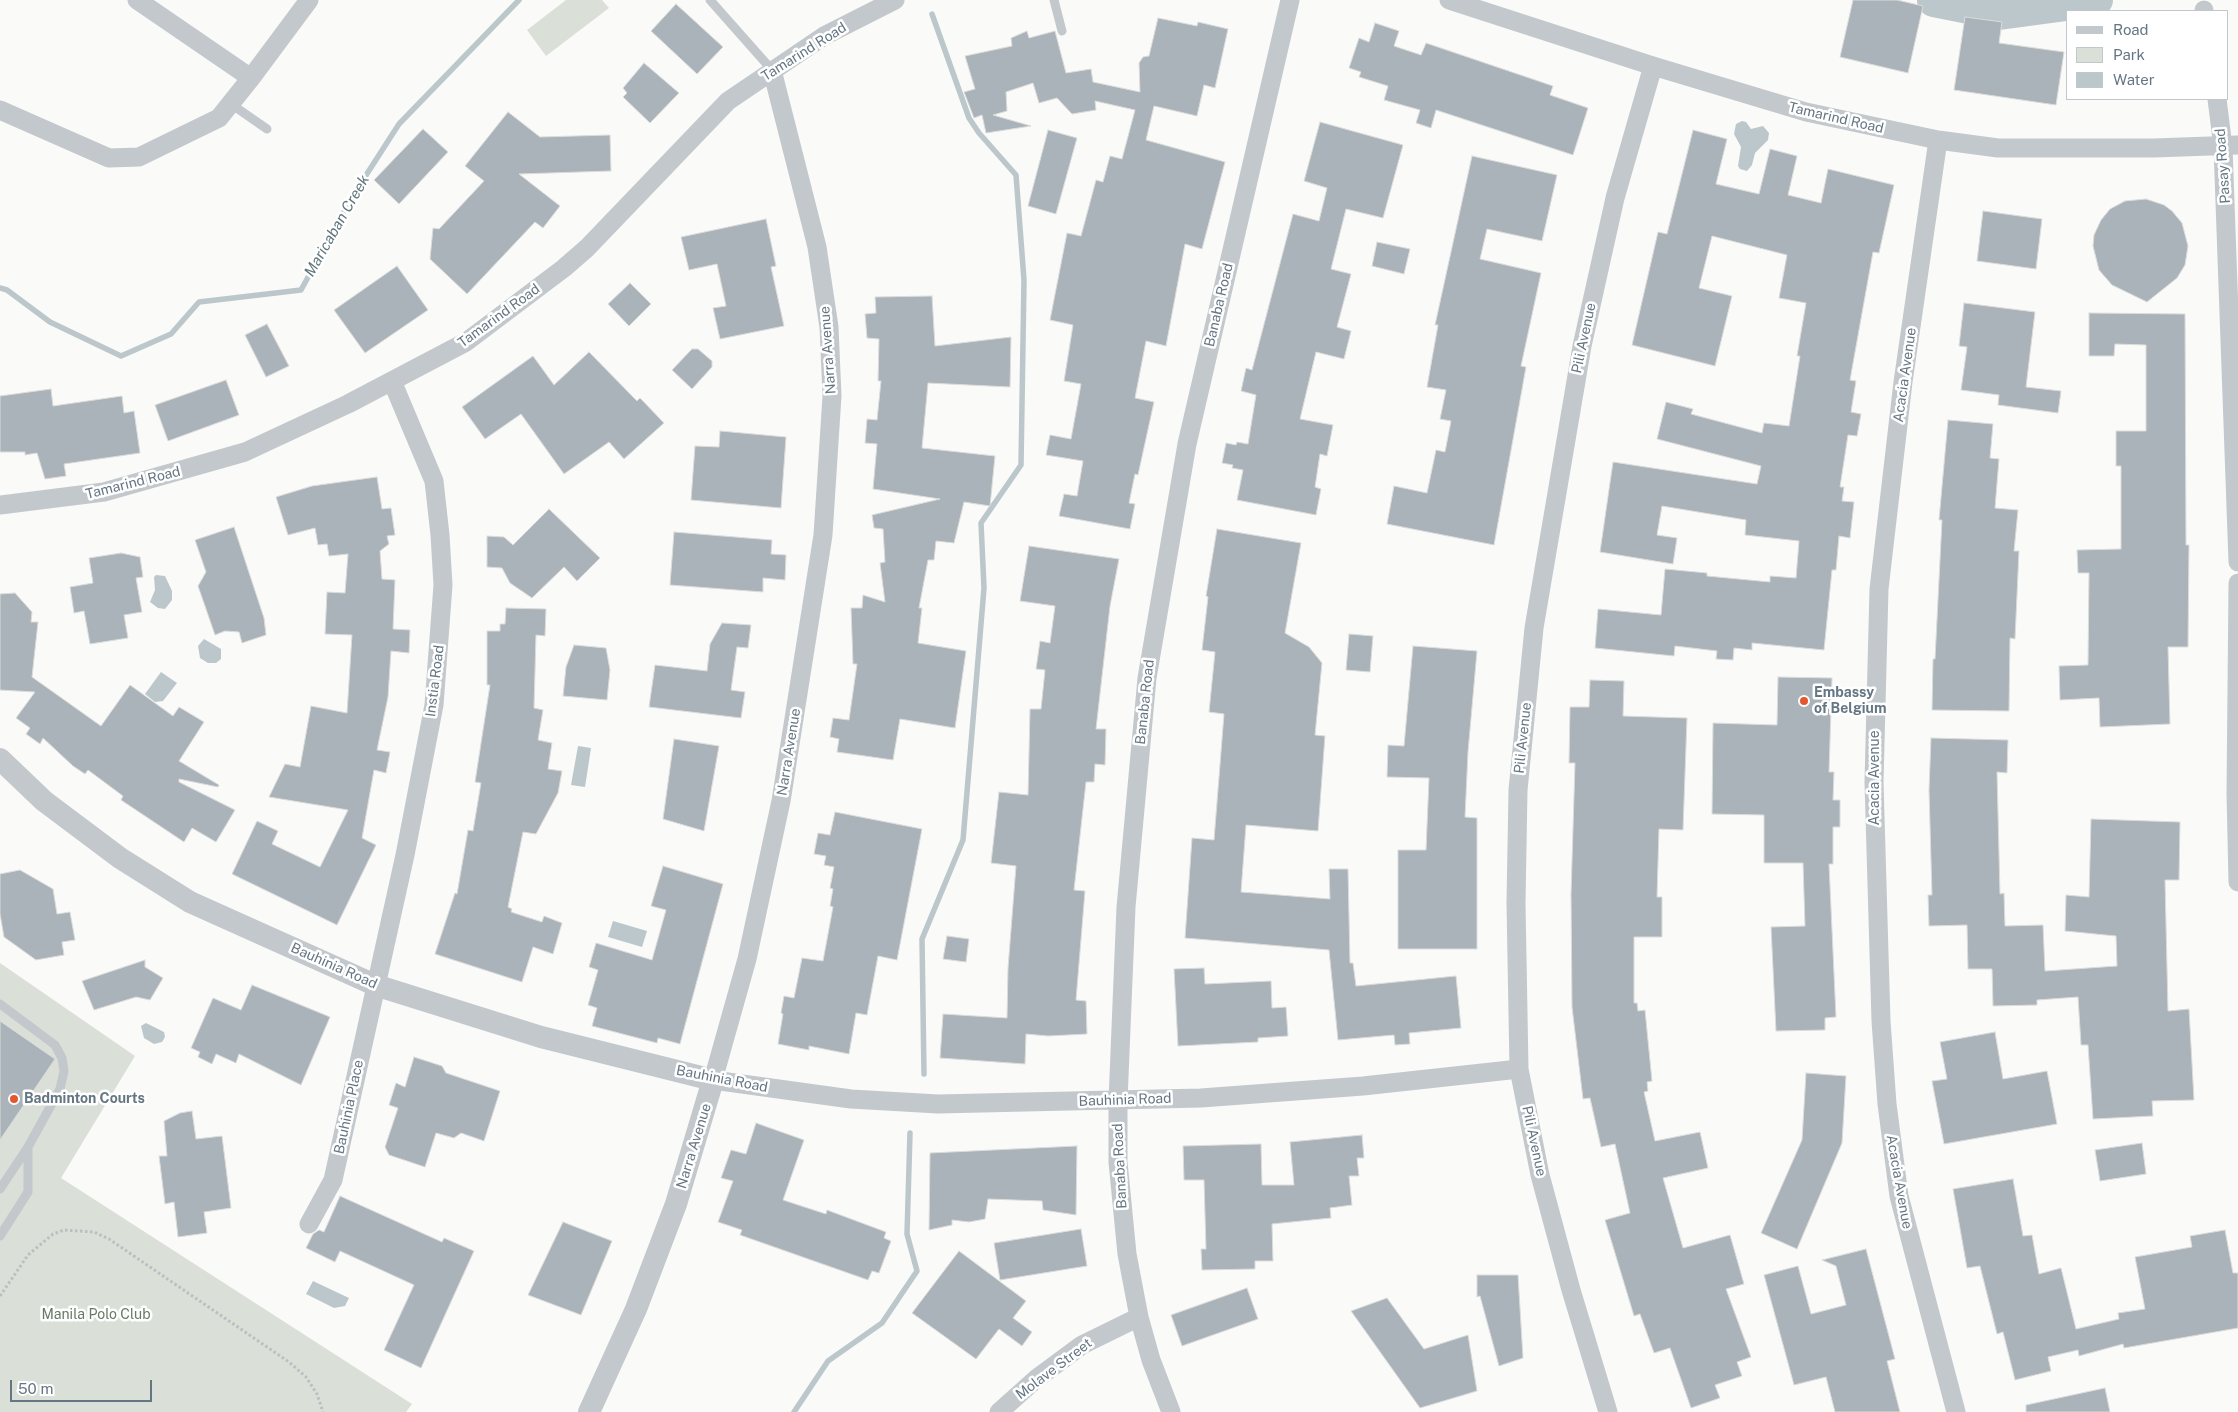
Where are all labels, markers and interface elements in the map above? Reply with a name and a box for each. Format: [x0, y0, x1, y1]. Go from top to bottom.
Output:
legend [2066, 10, 2228, 100]
street label: Tamarind Road [758, 19, 850, 85]
text: Road [2113, 21, 2149, 38]
text: Park [2113, 46, 2145, 63]
text: Water [2113, 71, 2155, 88]
street label: Tamarind Road [1787, 99, 1885, 137]
street label: Pasay Road [2212, 128, 2234, 204]
water label: Maricaban Creek [301, 172, 373, 280]
street label: Banaba Road [1201, 261, 1237, 349]
street label: Tamarind Road [455, 281, 543, 351]
street label: Pili Avenue [1568, 301, 1600, 375]
street label: Narra Avenue [817, 305, 839, 395]
street label: Acacia Avenue [1890, 327, 1920, 423]
street label: Tamarind Road [84, 463, 182, 503]
street label: Instia Road [422, 644, 448, 718]
street label: Banaba Road [1132, 659, 1158, 745]
place label: Embassy of Belgium [1814, 685, 1886, 718]
marker: Embassy of Belgium [1798, 695, 1810, 707]
street label: Pili Avenue [1511, 702, 1535, 774]
street label: Narra Avenue [774, 707, 804, 797]
street label: Acacia Avenue [1867, 730, 1883, 826]
street label: Bauhinia Road [288, 939, 380, 993]
street label: Bauhinia Place [331, 1058, 367, 1156]
street label: Bauhinia Road [675, 1062, 769, 1096]
street label: Bauhinia Road [1078, 1090, 1172, 1110]
place label: Badminton Courts [24, 1091, 145, 1107]
marker: Badminton Courts [8, 1093, 20, 1105]
street label: Narra Avenue [673, 1101, 715, 1191]
street label: Pili Avenue [1518, 1104, 1550, 1178]
street label: Banaba Road [1109, 1123, 1131, 1209]
street label: Acacia Avenue [1882, 1134, 1916, 1230]
park label: Manila Polo Club [41, 1307, 151, 1323]
street label: Molave Street [1013, 1335, 1095, 1403]
scale bar [12, 1370, 155, 1402]
text: 50 m [18, 1380, 53, 1397]

